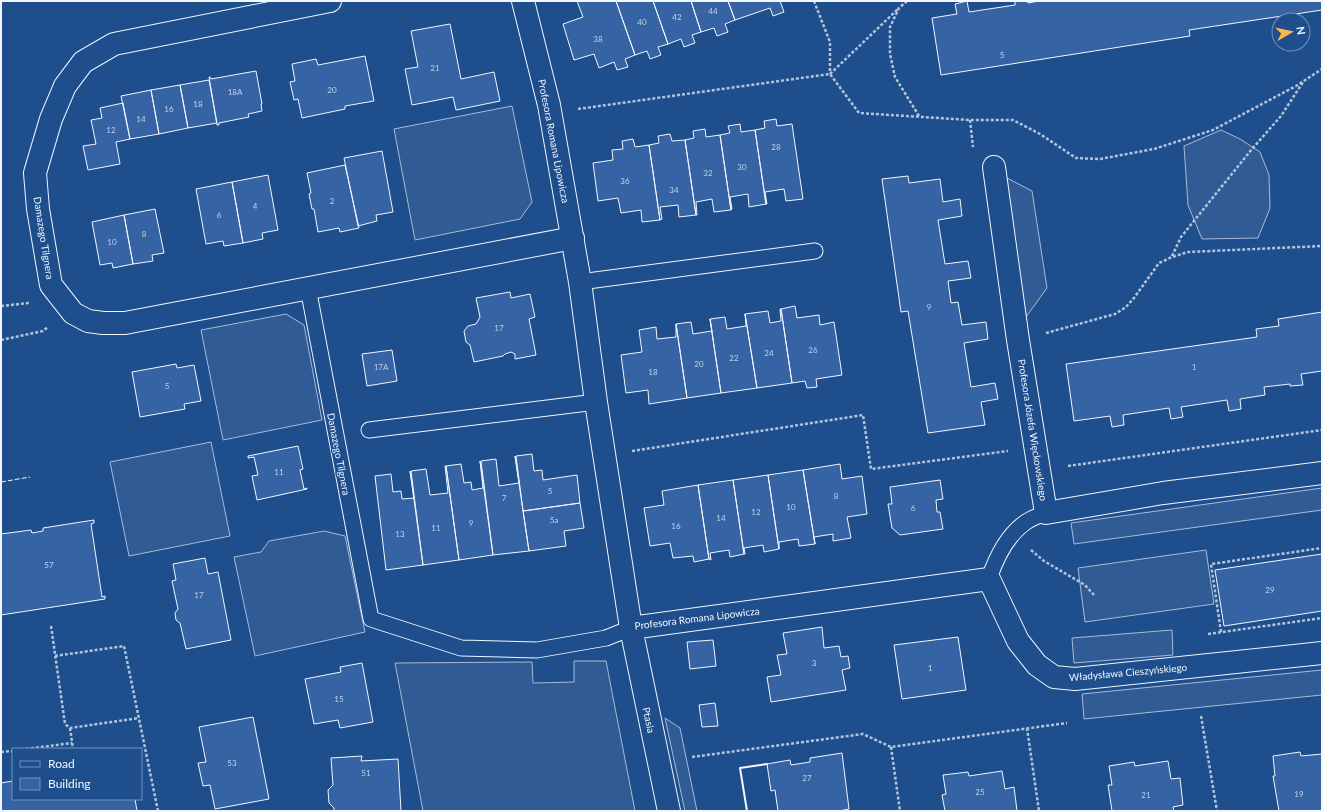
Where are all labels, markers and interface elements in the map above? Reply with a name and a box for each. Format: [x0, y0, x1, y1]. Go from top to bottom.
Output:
house number: 44 [708, 6, 718, 16]
house number: 42 [672, 12, 682, 22]
north arrow [1271, 12, 1311, 52]
house number: 40 [637, 17, 647, 27]
text: N [1294, 25, 1308, 36]
house number: 38 [593, 34, 603, 44]
house number: 5 [1000, 50, 1005, 60]
house number: 21 [430, 63, 440, 73]
street label: Profesora Romana Lipowicza [536, 78, 572, 204]
house number: 20 [327, 85, 337, 95]
house number: 18A [228, 87, 243, 97]
house number: 18 [193, 99, 203, 109]
house number: 16 [164, 104, 174, 114]
house number: 14 [136, 114, 146, 124]
house number: 12 [106, 125, 116, 135]
house number: 28 [771, 142, 781, 152]
house number: 30 [737, 162, 747, 172]
house number: 32 [703, 168, 713, 178]
house number: 36 [620, 176, 630, 186]
house number: 34 [669, 185, 679, 195]
street label: Damazego Tilgnera [32, 196, 56, 280]
house number: 2 [330, 196, 335, 206]
house number: 4 [253, 201, 258, 211]
house number: 6 [217, 210, 222, 220]
house number: 8 [142, 229, 147, 239]
house number: 10 [107, 237, 117, 247]
house number: 9 [927, 302, 932, 312]
house number: 17 [494, 323, 504, 333]
house number: 26 [808, 345, 818, 355]
house number: 24 [764, 348, 774, 358]
house number: 22 [729, 353, 739, 363]
street label: Profesora Józefa Więckowskiego [1016, 358, 1050, 502]
house number: 20 [694, 359, 704, 369]
house number: 17A [374, 362, 389, 372]
house number: 1 [1192, 362, 1197, 372]
house number: 18 [648, 367, 658, 377]
house number: 5 [165, 381, 170, 391]
street label: Damazego Tilgnera [325, 412, 353, 496]
house number: 11 [274, 467, 284, 477]
house number: 5 [548, 486, 553, 496]
house number: 8 [834, 491, 839, 501]
house number: 7 [502, 493, 507, 503]
house number: 10 [786, 502, 796, 512]
house number: 6 [911, 503, 916, 513]
house number: 12 [751, 507, 761, 517]
house number: 14 [716, 513, 726, 523]
house number: 5a [550, 515, 558, 525]
house number: 9 [469, 518, 474, 528]
house number: 16 [671, 521, 681, 531]
house number: 11 [431, 523, 441, 533]
house number: 13 [395, 529, 405, 539]
house number: 57 [44, 560, 54, 570]
house number: 29 [1265, 585, 1275, 595]
house number: 17 [194, 590, 204, 600]
street label: Profesora Romana Lipowicza [634, 604, 760, 632]
house number: 3 [812, 658, 817, 668]
street label: Władysława Cieszyńskiego [1068, 661, 1188, 683]
house number: 1 [928, 663, 933, 673]
house number: 15 [334, 694, 344, 704]
street label: Ptasia [640, 706, 658, 734]
legend [12, 748, 142, 800]
text: Road [48, 756, 75, 771]
house number: 53 [227, 758, 237, 768]
house number: 51 [361, 768, 371, 778]
house number: 27 [802, 773, 812, 783]
text: Building [48, 776, 91, 791]
house number: 25 [975, 787, 985, 797]
house number: 19 [1294, 789, 1304, 799]
house number: 21 [1141, 790, 1151, 800]

